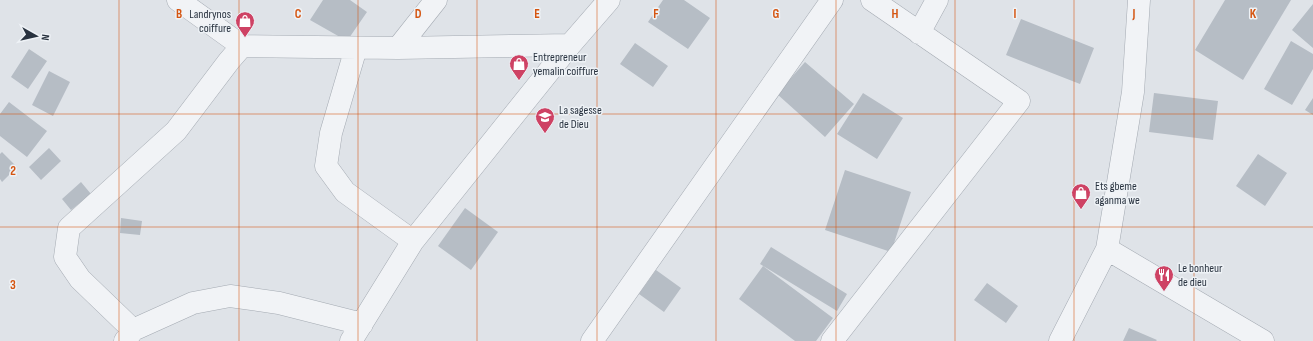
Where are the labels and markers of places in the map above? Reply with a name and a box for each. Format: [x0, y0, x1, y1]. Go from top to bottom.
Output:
place label: Landrynos coiffure [189, 7, 231, 36]
shop icon: Landrynos coiffure [234, 10, 256, 38]
place label: Entrepreneur yemalin coiffure [533, 50, 599, 79]
shop icon: Entrepreneur yemalin coiffure [508, 53, 530, 81]
place label: La sagesse de Dieu [559, 103, 602, 132]
school or university icon: La sagesse de Dieu [534, 106, 556, 134]
place label: Ets gbeme aganma we [1095, 179, 1140, 208]
shop icon: Ets gbeme aganma we [1070, 182, 1092, 210]
place label: Le bonheur de dieu [1178, 261, 1223, 290]
restaurant icon: Le bonheur de dieu [1153, 264, 1175, 292]

